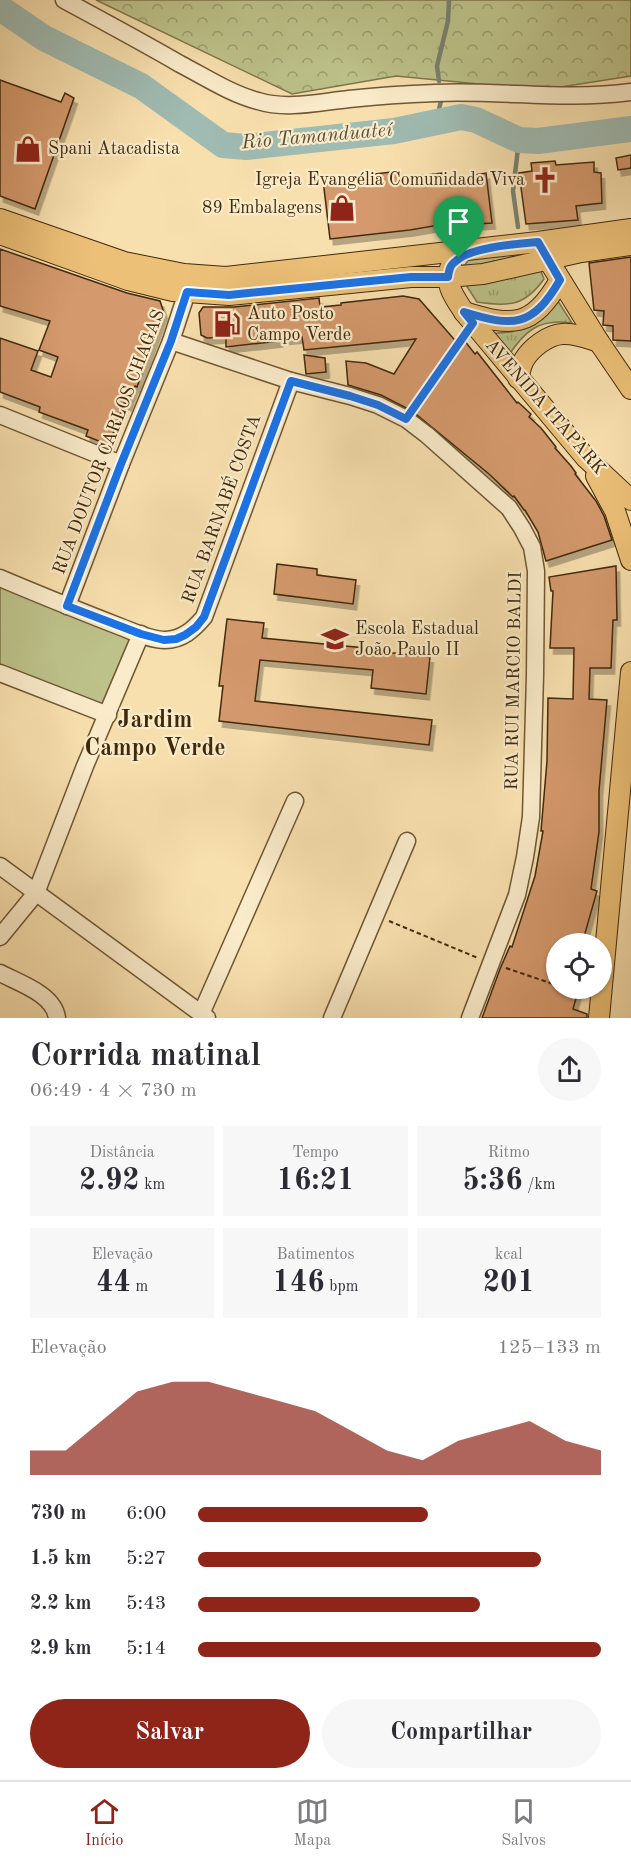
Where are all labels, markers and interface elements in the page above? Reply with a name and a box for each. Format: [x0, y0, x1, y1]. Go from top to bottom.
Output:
water label: Rio Tamanduateí [240, 120, 395, 154]
shop icon: Spani Atacadista [13, 134, 43, 164]
place label: Spani Atacadista [48, 140, 180, 158]
church icon: Igreja Evangélia Comunidade Viva [530, 165, 560, 195]
place label: Igreja Evangélia Comunidade Viva [255, 171, 525, 189]
shop icon: 89 Embalagens [327, 193, 357, 223]
pin [433, 196, 484, 258]
place label: 89 Embalagens [202, 199, 322, 217]
icon: arrive [442, 205, 475, 238]
place label: Auto Posto Campo Verde [247, 305, 351, 344]
street label: RUA DOUTOR CARLOS CHAGAS [50, 307, 168, 577]
fuel station icon: Auto Posto Campo Verde [212, 309, 242, 339]
street label: AVENIDA ITAPARK [481, 336, 609, 478]
street label: RUA BARNABÉ COSTA [176, 411, 265, 606]
street label: RUA RUI MARCIO BALDI [503, 571, 525, 791]
place label: Escola Estadual João Paulo II [355, 620, 479, 659]
school or university icon: Escola Estadual João Paulo II [320, 624, 350, 654]
district label: Jardim Campo Verde [84, 709, 226, 761]
map controls [546, 933, 612, 999]
button: locate [546, 933, 612, 999]
button: share [538, 1038, 601, 1101]
text: Corrida matinal [30, 1040, 261, 1073]
text: 06:49 · 4 × 730 m [30, 1081, 197, 1101]
text: Distância [90, 1145, 155, 1161]
text: Tempo [292, 1145, 339, 1161]
text: Ritmo [488, 1145, 530, 1161]
text: 2.92 [79, 1166, 140, 1196]
text: 16:21 [276, 1166, 354, 1196]
text: 5:36 [462, 1166, 523, 1196]
text: km [140, 1177, 165, 1193]
text: /km [523, 1177, 555, 1193]
text: Elevação [91, 1247, 153, 1263]
text: Batimentos [276, 1247, 355, 1263]
text: kcal [495, 1247, 523, 1263]
text: 44 [96, 1268, 131, 1298]
text: 146 [273, 1268, 325, 1298]
text: 201 [483, 1268, 535, 1298]
text: m [131, 1279, 148, 1295]
text: bpm [325, 1279, 358, 1295]
text: Elevação [30, 1338, 107, 1358]
text: 125–133 m [498, 1338, 601, 1358]
text: 730 m [30, 1504, 86, 1524]
text: 6:00 [126, 1504, 166, 1524]
text: 1.5 km [30, 1549, 92, 1569]
text: 5:27 [126, 1549, 166, 1569]
text: 2.2 km [30, 1594, 92, 1614]
text: 5:43 [126, 1594, 166, 1614]
text: 2.9 km [30, 1639, 92, 1659]
text: 5:14 [126, 1639, 166, 1659]
button: Salvar [30, 1699, 310, 1768]
button: Compartilhar [322, 1699, 601, 1768]
tab: Início [85, 1795, 124, 1851]
tab: Mapa [294, 1795, 331, 1851]
tab: Salvos [501, 1795, 546, 1851]

